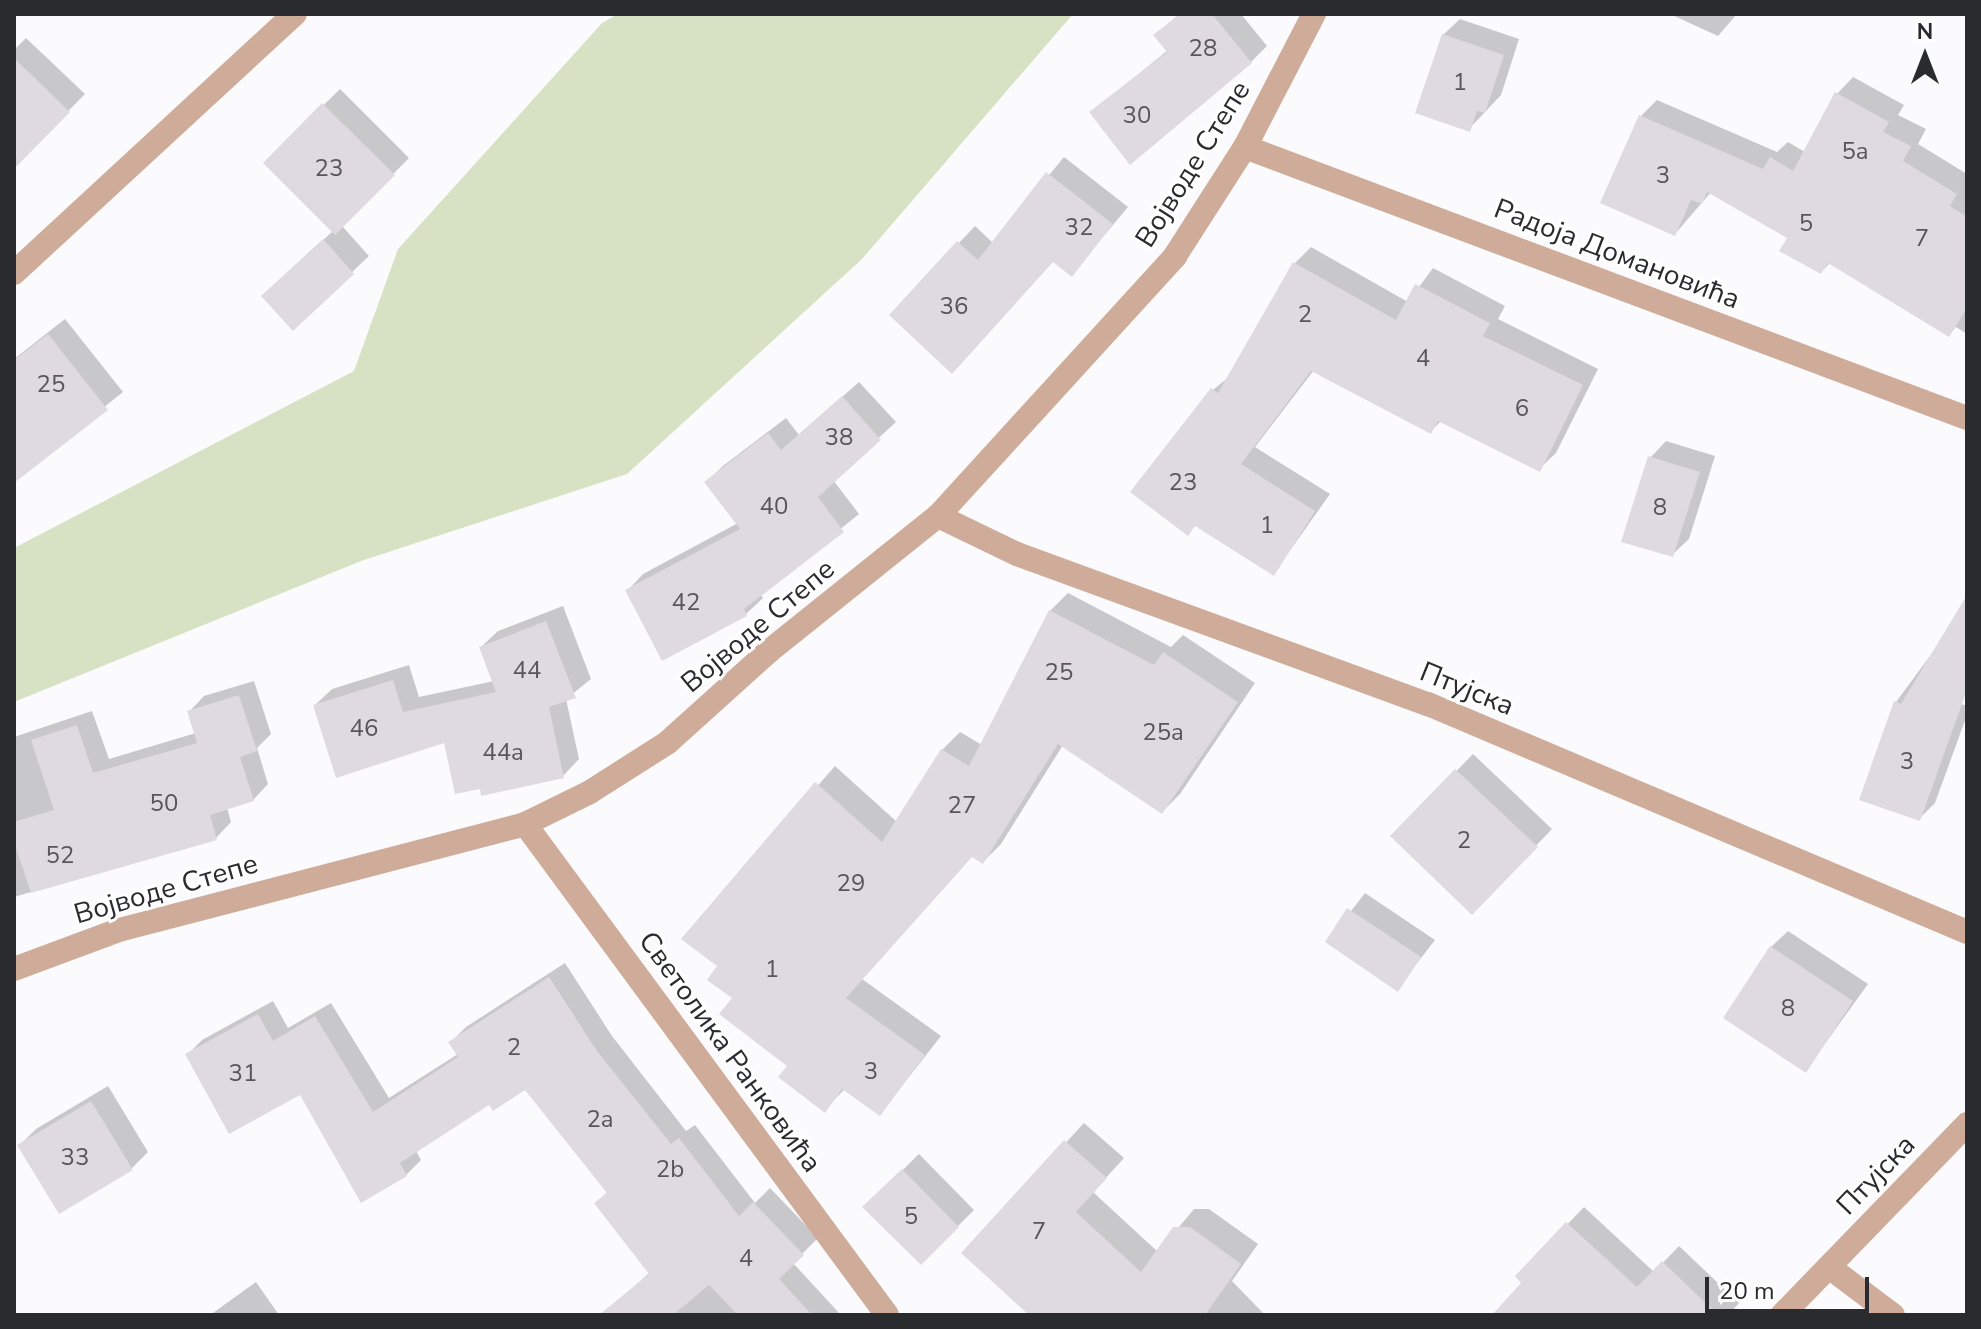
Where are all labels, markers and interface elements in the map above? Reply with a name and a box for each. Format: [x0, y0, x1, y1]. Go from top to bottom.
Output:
north arrow [1885, 16, 1965, 96]
text: N [1917, 17, 1933, 47]
house number: 28 [1189, 35, 1217, 63]
house number: 1 [1453, 69, 1467, 97]
street label: Војводе Степе [1128, 75, 1258, 253]
house number: 30 [1123, 102, 1151, 130]
house number: 5a [1841, 138, 1869, 166]
house number: 23 [315, 155, 343, 183]
house number: 3 [1656, 162, 1670, 190]
street label: Радоја Домановића [1489, 192, 1745, 316]
house number: 5 [1799, 210, 1813, 238]
house number: 32 [1065, 214, 1093, 242]
house number: 7 [1915, 225, 1929, 253]
house number: 36 [940, 293, 968, 321]
house number: 2 [1298, 301, 1312, 329]
house number: 4 [1416, 345, 1430, 373]
house number: 25 [37, 371, 65, 399]
house number: 6 [1515, 395, 1529, 423]
house number: 38 [825, 424, 853, 452]
house number: 23 [1169, 469, 1197, 497]
house number: 40 [760, 493, 788, 521]
house number: 8 [1653, 494, 1667, 522]
house number: 1 [1260, 512, 1274, 540]
street label: Војводе Степе [675, 552, 841, 700]
house number: 42 [672, 589, 700, 617]
street label: Птујска [1415, 655, 1519, 723]
house number: 44 [513, 657, 541, 685]
house number: 25 [1045, 659, 1073, 687]
house number: 46 [350, 715, 378, 743]
house number: 25a [1142, 719, 1184, 747]
house number: 44a [482, 739, 524, 767]
house number: 3 [1900, 748, 1914, 776]
house number: 50 [150, 790, 178, 818]
house number: 27 [948, 792, 976, 820]
house number: 2 [1457, 827, 1471, 855]
house number: 52 [46, 842, 74, 870]
street label: Војводе Степе [70, 847, 262, 931]
house number: 29 [837, 870, 865, 898]
street label: Светолика Ранковића [631, 925, 829, 1179]
house number: 1 [765, 956, 779, 984]
house number: 8 [1781, 995, 1795, 1023]
house number: 2 [507, 1034, 521, 1062]
house number: 3 [864, 1058, 878, 1086]
house number: 31 [229, 1060, 257, 1088]
house number: 2a [586, 1106, 614, 1134]
street label: Птујска [1830, 1128, 1922, 1222]
house number: 33 [61, 1144, 89, 1172]
house number: 2b [656, 1156, 684, 1184]
house number: 5 [904, 1203, 918, 1231]
house number: 7 [1032, 1218, 1046, 1246]
house number: 4 [739, 1245, 753, 1273]
scale bar [1709, 1261, 1873, 1311]
text: 20 m [1719, 1275, 1775, 1307]

